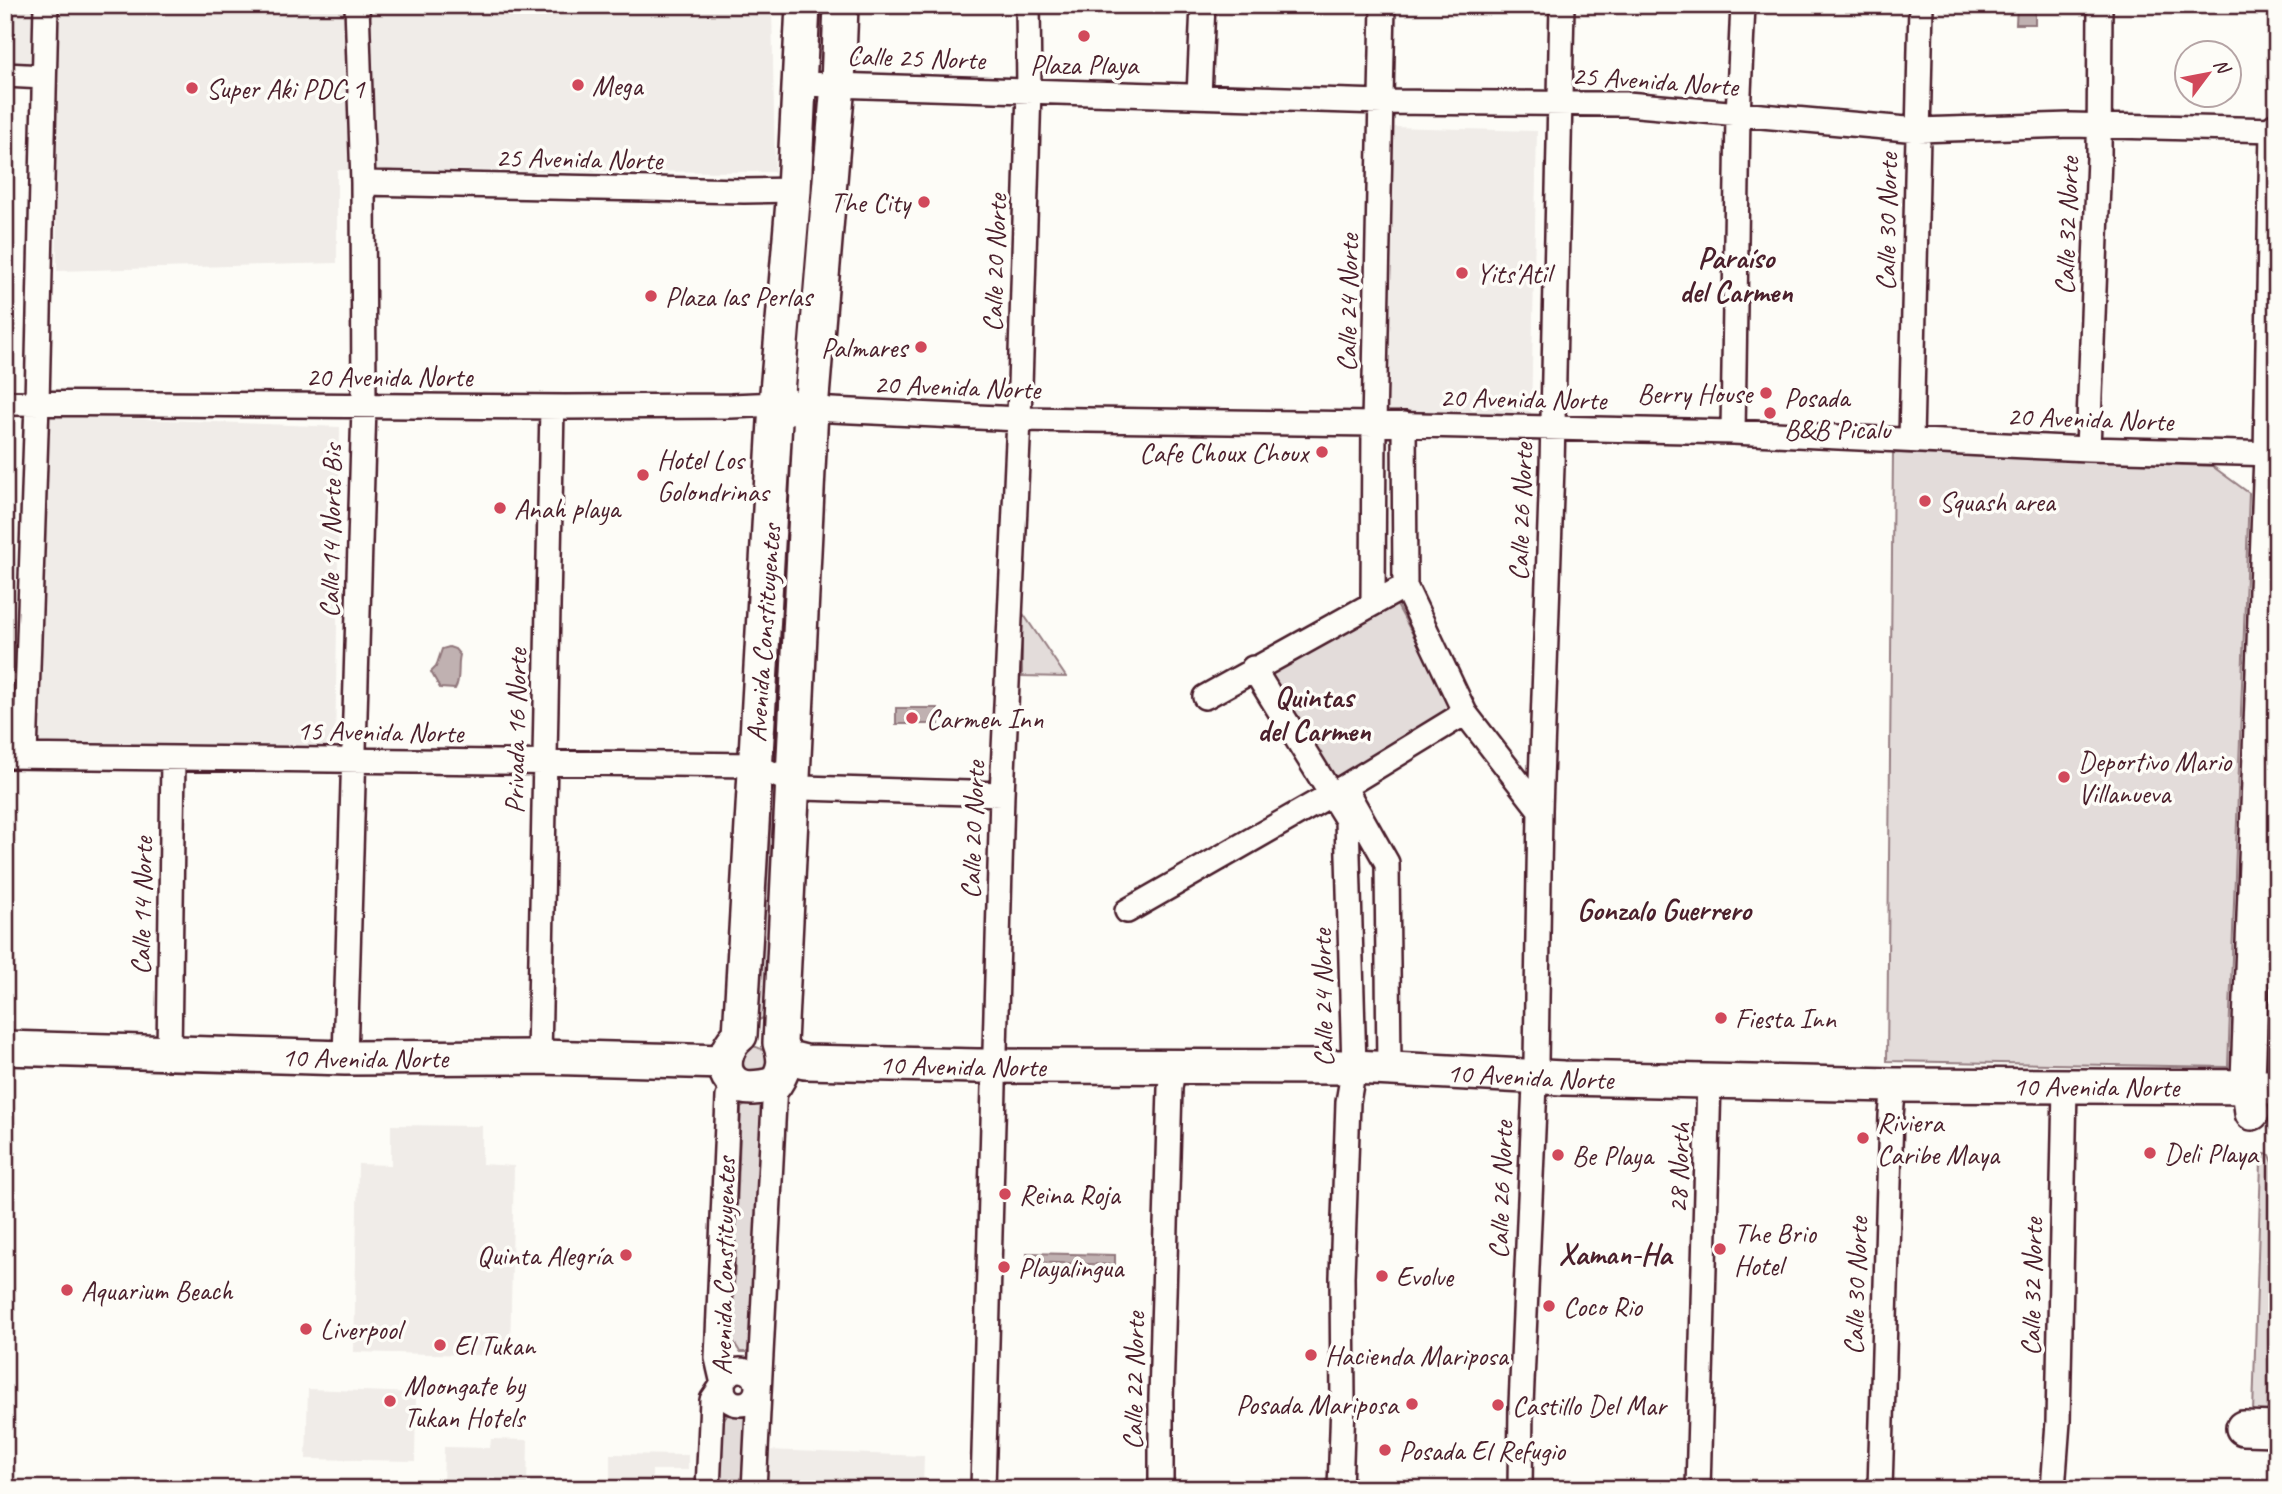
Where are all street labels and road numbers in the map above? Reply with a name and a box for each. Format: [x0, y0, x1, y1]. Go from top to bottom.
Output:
street label: Calle 25 Norte [846, 38, 987, 77]
street label: 25 Avenida Norte [1571, 57, 1741, 104]
street label: 25 Avenida Norte [495, 140, 664, 177]
street label: Calle 30 Norte [1868, 151, 1905, 291]
street label: Calle 32 Norte [2047, 155, 2086, 296]
street label: Calle 20 Norte [975, 192, 1014, 333]
street label: Calle 24 Norte [1329, 232, 1366, 372]
street label: 20 Avenida Norte [306, 359, 474, 394]
street label: 20 Avenida Norte [873, 366, 1043, 407]
street label: 20 Avenida Norte [1439, 380, 1608, 417]
street label: 20 Avenida Norte [2006, 398, 2176, 439]
street label: Calle 14 Norte Bis [311, 441, 350, 618]
street label: Calle 26 Norte [1501, 441, 1540, 582]
street label: Avenida Constituyentes [738, 521, 789, 743]
street label: Privada 16 Norte [497, 646, 534, 814]
street label: 15 Avenida Norte [296, 713, 465, 750]
street label: Calle 20 Norte [953, 759, 992, 900]
street label: Calle 14 Norte [123, 835, 160, 975]
street label: Calle 24 Norte [1304, 927, 1341, 1067]
street label: 10 Avenida Norte [281, 1039, 450, 1076]
street label: 10 Avenida Norte [879, 1047, 1048, 1084]
street label: 10 Avenida Norte [1446, 1055, 1616, 1097]
street label: 10 Avenida Norte [2013, 1069, 2181, 1104]
street label: Calle 26 Norte [1481, 1119, 1520, 1260]
street label: 28 North [1659, 1122, 1698, 1214]
street label: Avenida Constituyentes [704, 1154, 743, 1375]
street label: Calle 30 Norte [1836, 1215, 1875, 1356]
street label: Calle 32 Norte [2013, 1216, 2050, 1356]
street label: Calle 22 Norte [1115, 1310, 1152, 1450]

